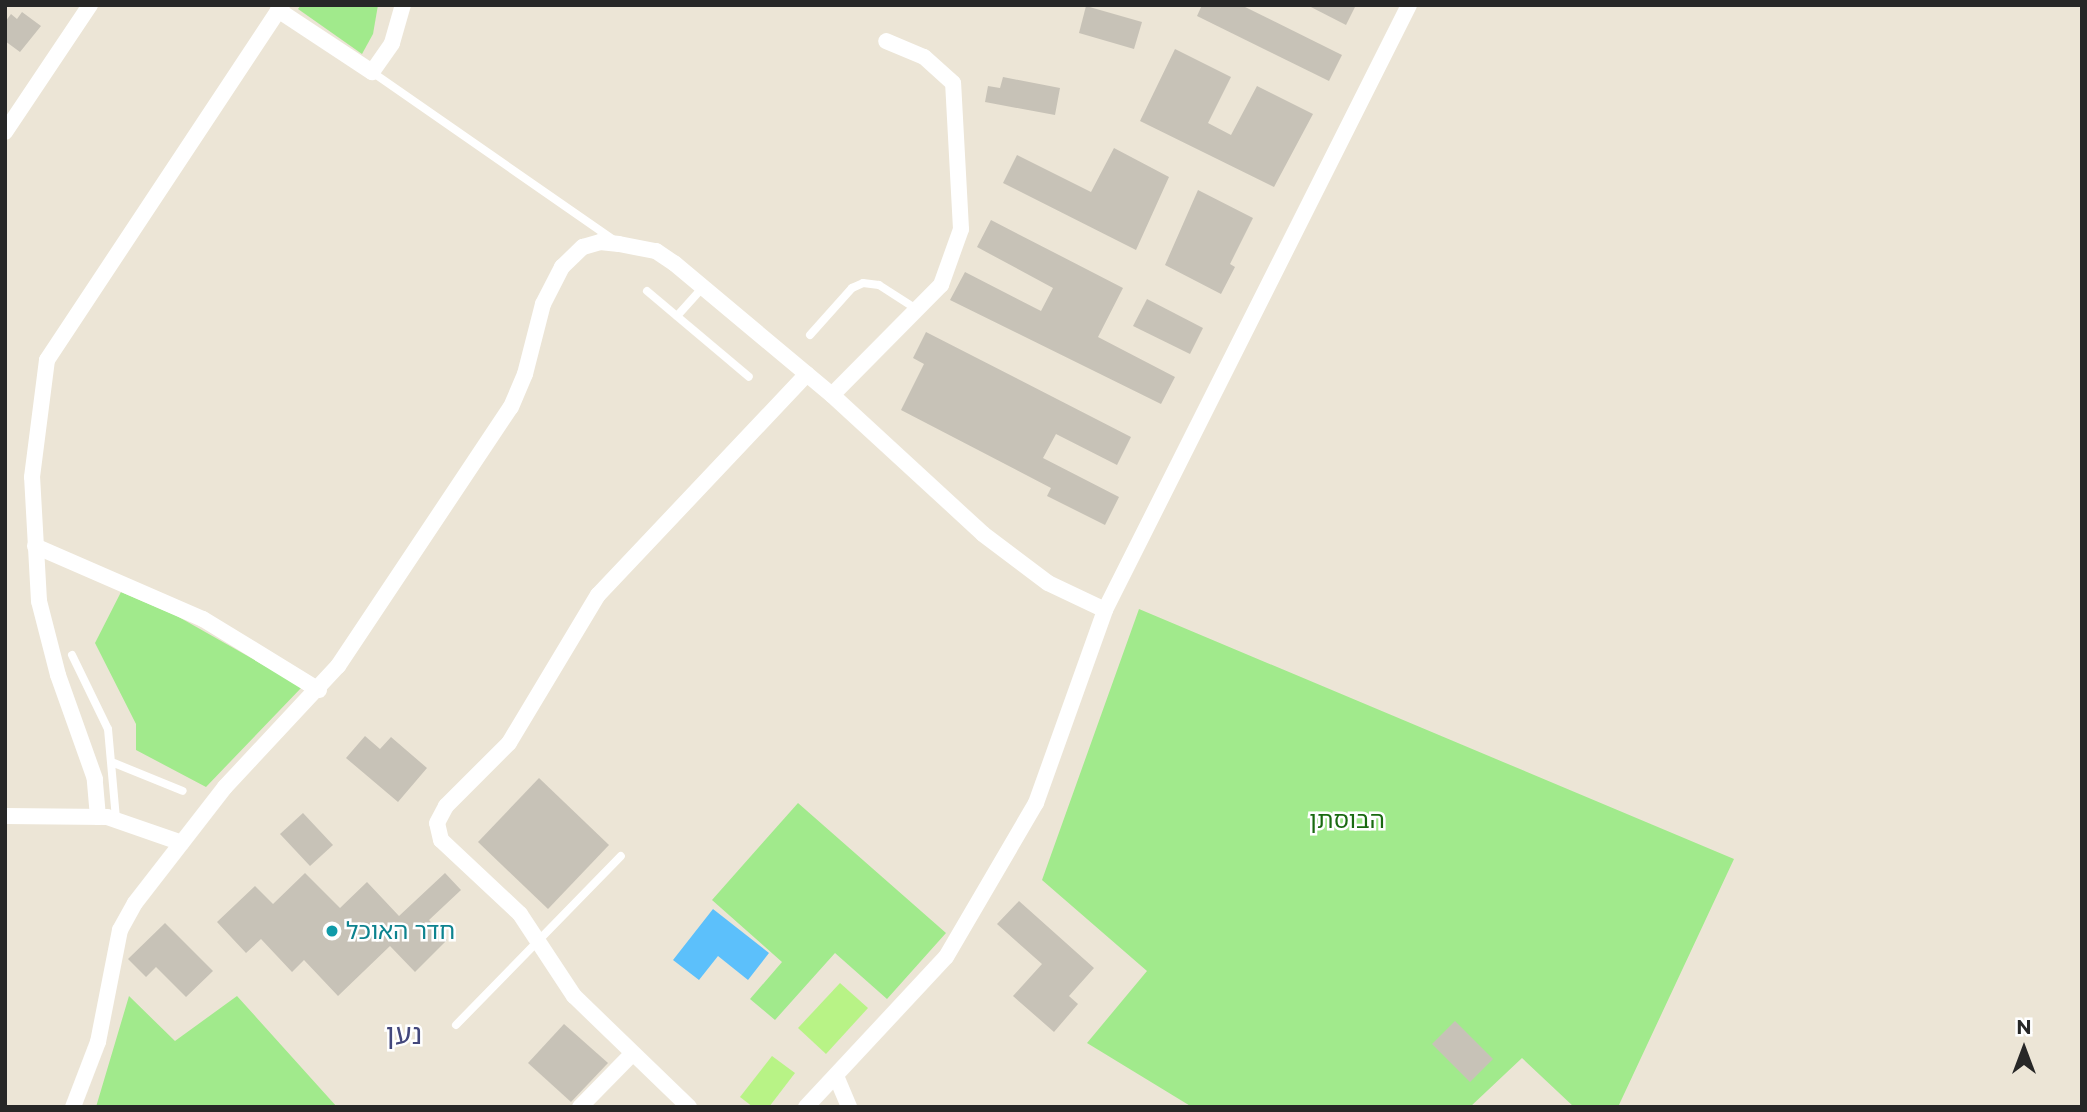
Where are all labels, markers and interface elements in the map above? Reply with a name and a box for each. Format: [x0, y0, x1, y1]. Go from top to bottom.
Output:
park label: הבוסתן [1309, 806, 1385, 834]
place label: חדר האוכל [346, 917, 455, 945]
marker: חדר האוכל [324, 923, 340, 939]
north arrow [1989, 1014, 2059, 1084]
text: N [2016, 1016, 2032, 1039]
district label: נען [386, 1017, 422, 1051]

